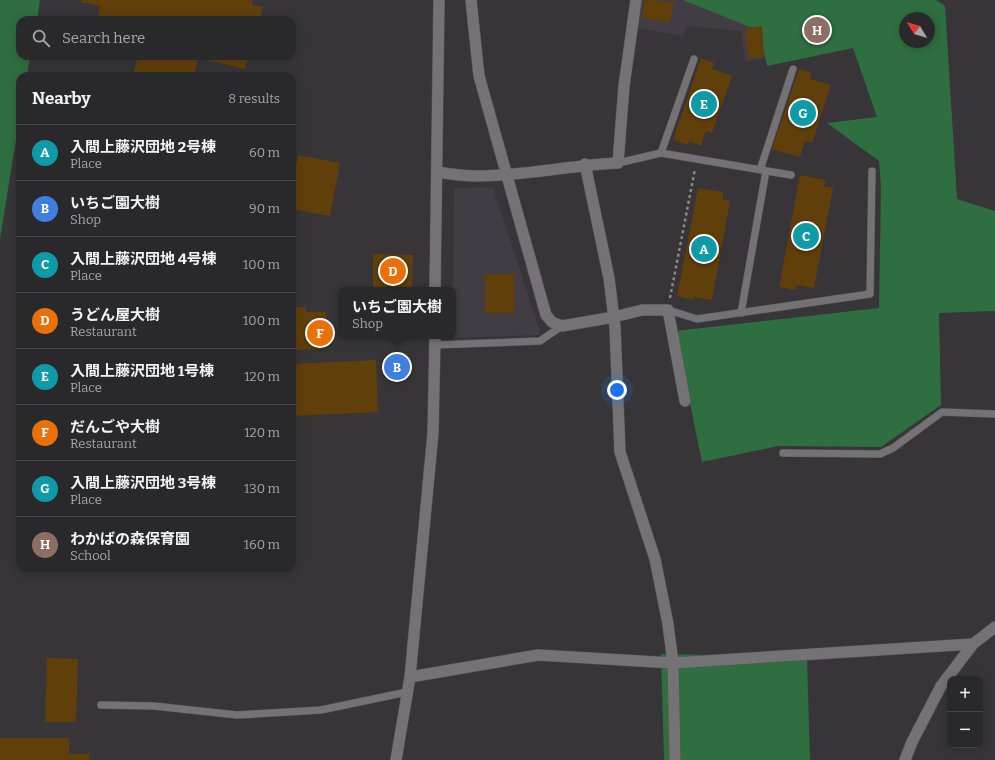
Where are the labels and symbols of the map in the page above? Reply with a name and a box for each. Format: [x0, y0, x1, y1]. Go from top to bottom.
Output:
north arrow [899, 12, 935, 48]
pin: H [804, 15, 830, 45]
pin: E [691, 89, 717, 119]
pin: G [790, 98, 816, 128]
pin: C [793, 221, 819, 251]
pin: A [691, 234, 717, 264]
pin: D [380, 256, 406, 286]
pin: F [307, 318, 333, 348]
pin: B [384, 352, 410, 382]
your location [607, 380, 627, 400]

